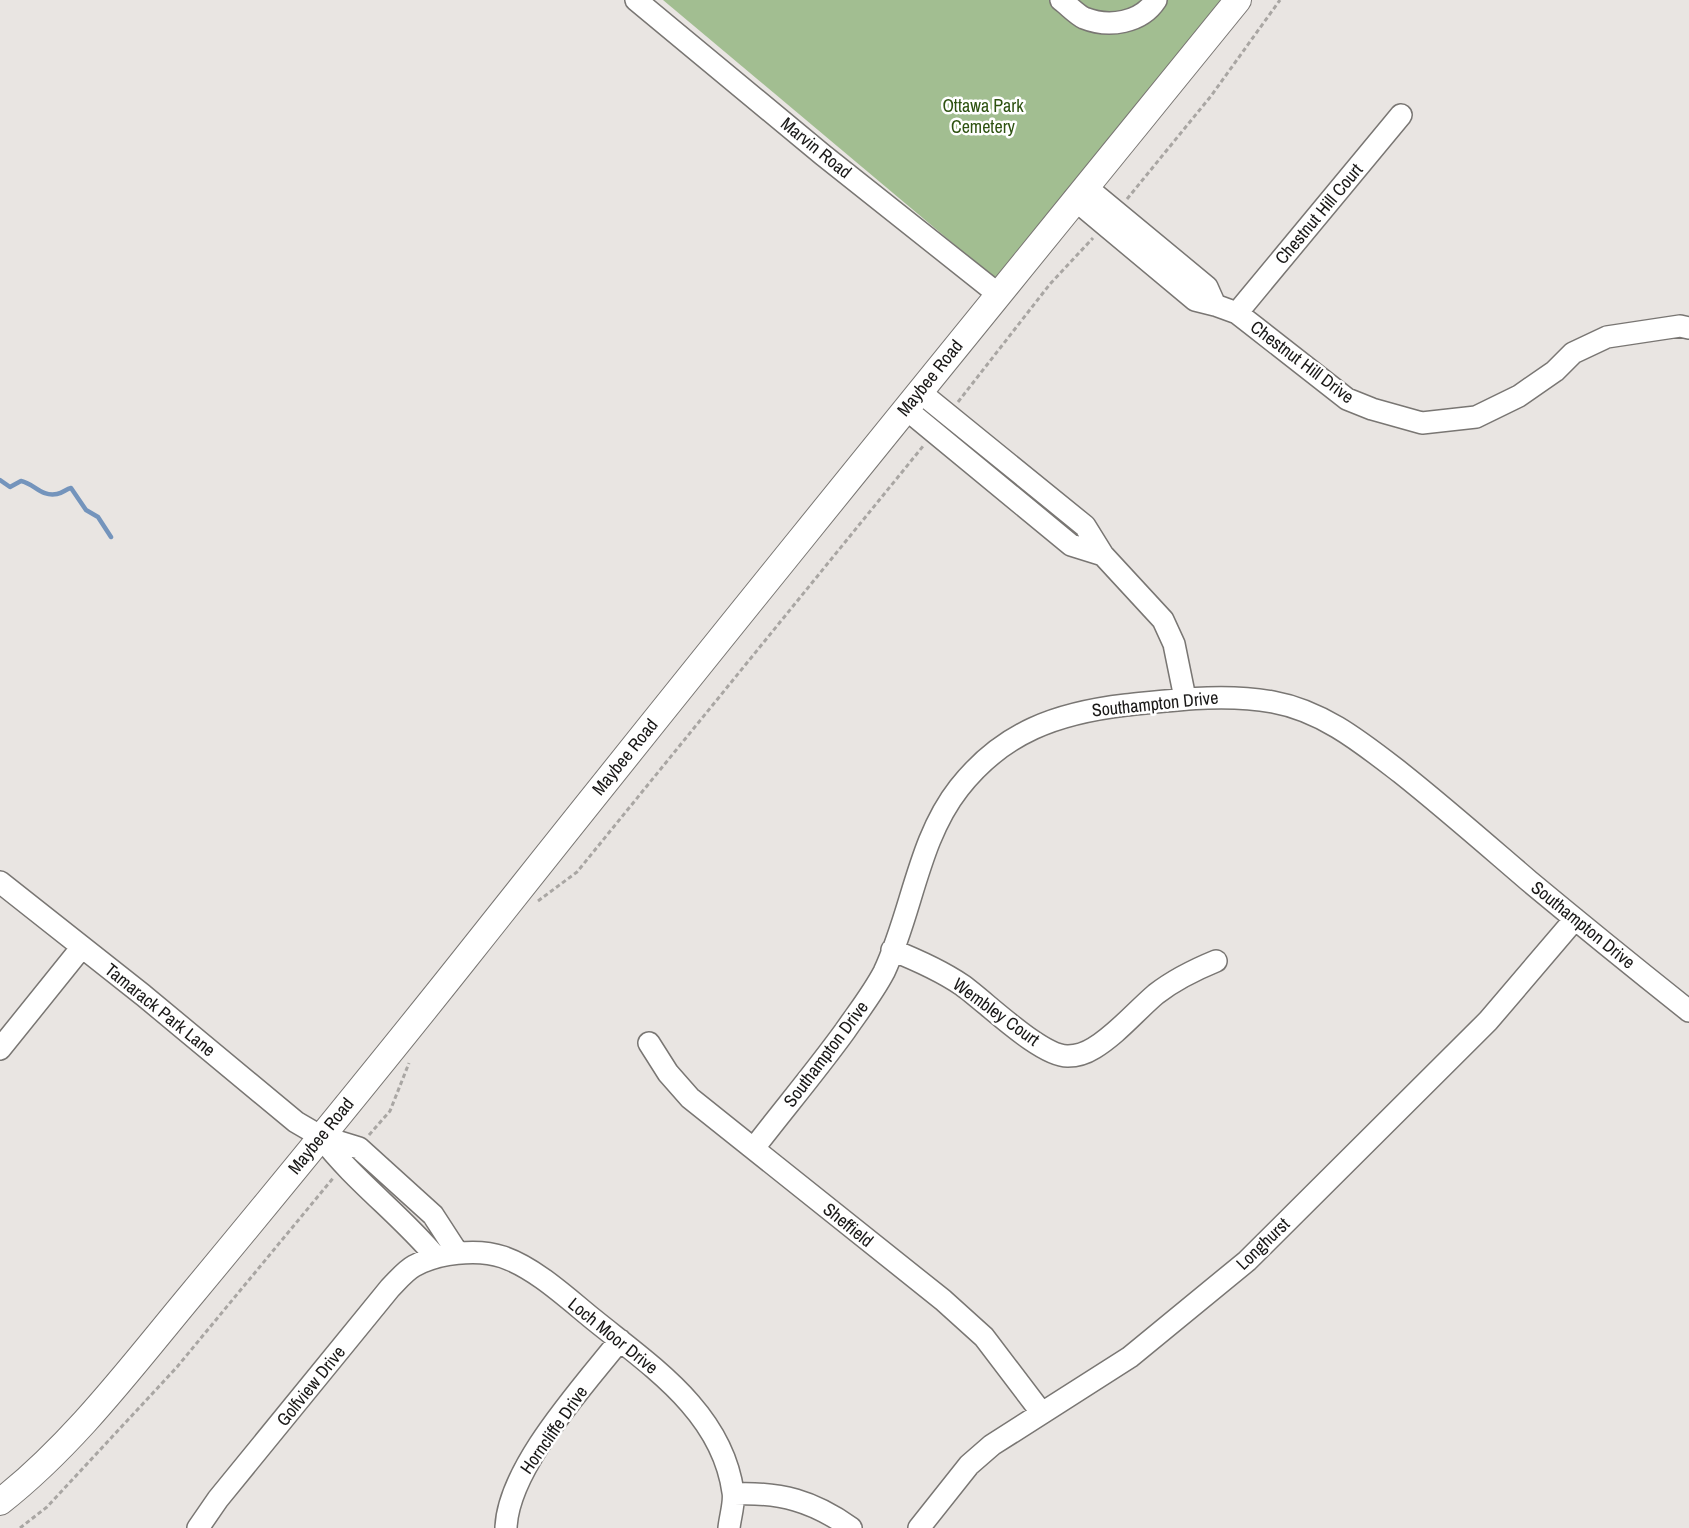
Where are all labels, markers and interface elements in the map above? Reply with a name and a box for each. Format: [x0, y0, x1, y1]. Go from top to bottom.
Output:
park label: Ottawa Park Cemetery [942, 93, 1024, 139]
street label: Marvin Road [776, 111, 857, 184]
street label: Chestnut Hill Court [1269, 158, 1368, 269]
street label: Chestnut Hill Drive [1245, 314, 1359, 409]
street label: Maybee Road [891, 334, 968, 421]
street label: Southampton Drive [1090, 684, 1219, 723]
street label: Maybee Road [586, 713, 663, 800]
street label: Southampton Drive [1526, 875, 1641, 974]
street label: Tamarack Park Lane [100, 957, 221, 1062]
street label: Wembley Court [948, 972, 1045, 1052]
street label: Southampton Drive [777, 995, 874, 1112]
street label: Maybee Road [282, 1092, 359, 1179]
street label: Sheffield [818, 1197, 879, 1253]
street label: Longhurst [1230, 1212, 1295, 1275]
street label: Loch Moor Drive [563, 1292, 664, 1380]
street label: Golfview Drive [270, 1340, 351, 1431]
street label: Horncliffe Drive [514, 1381, 593, 1479]

